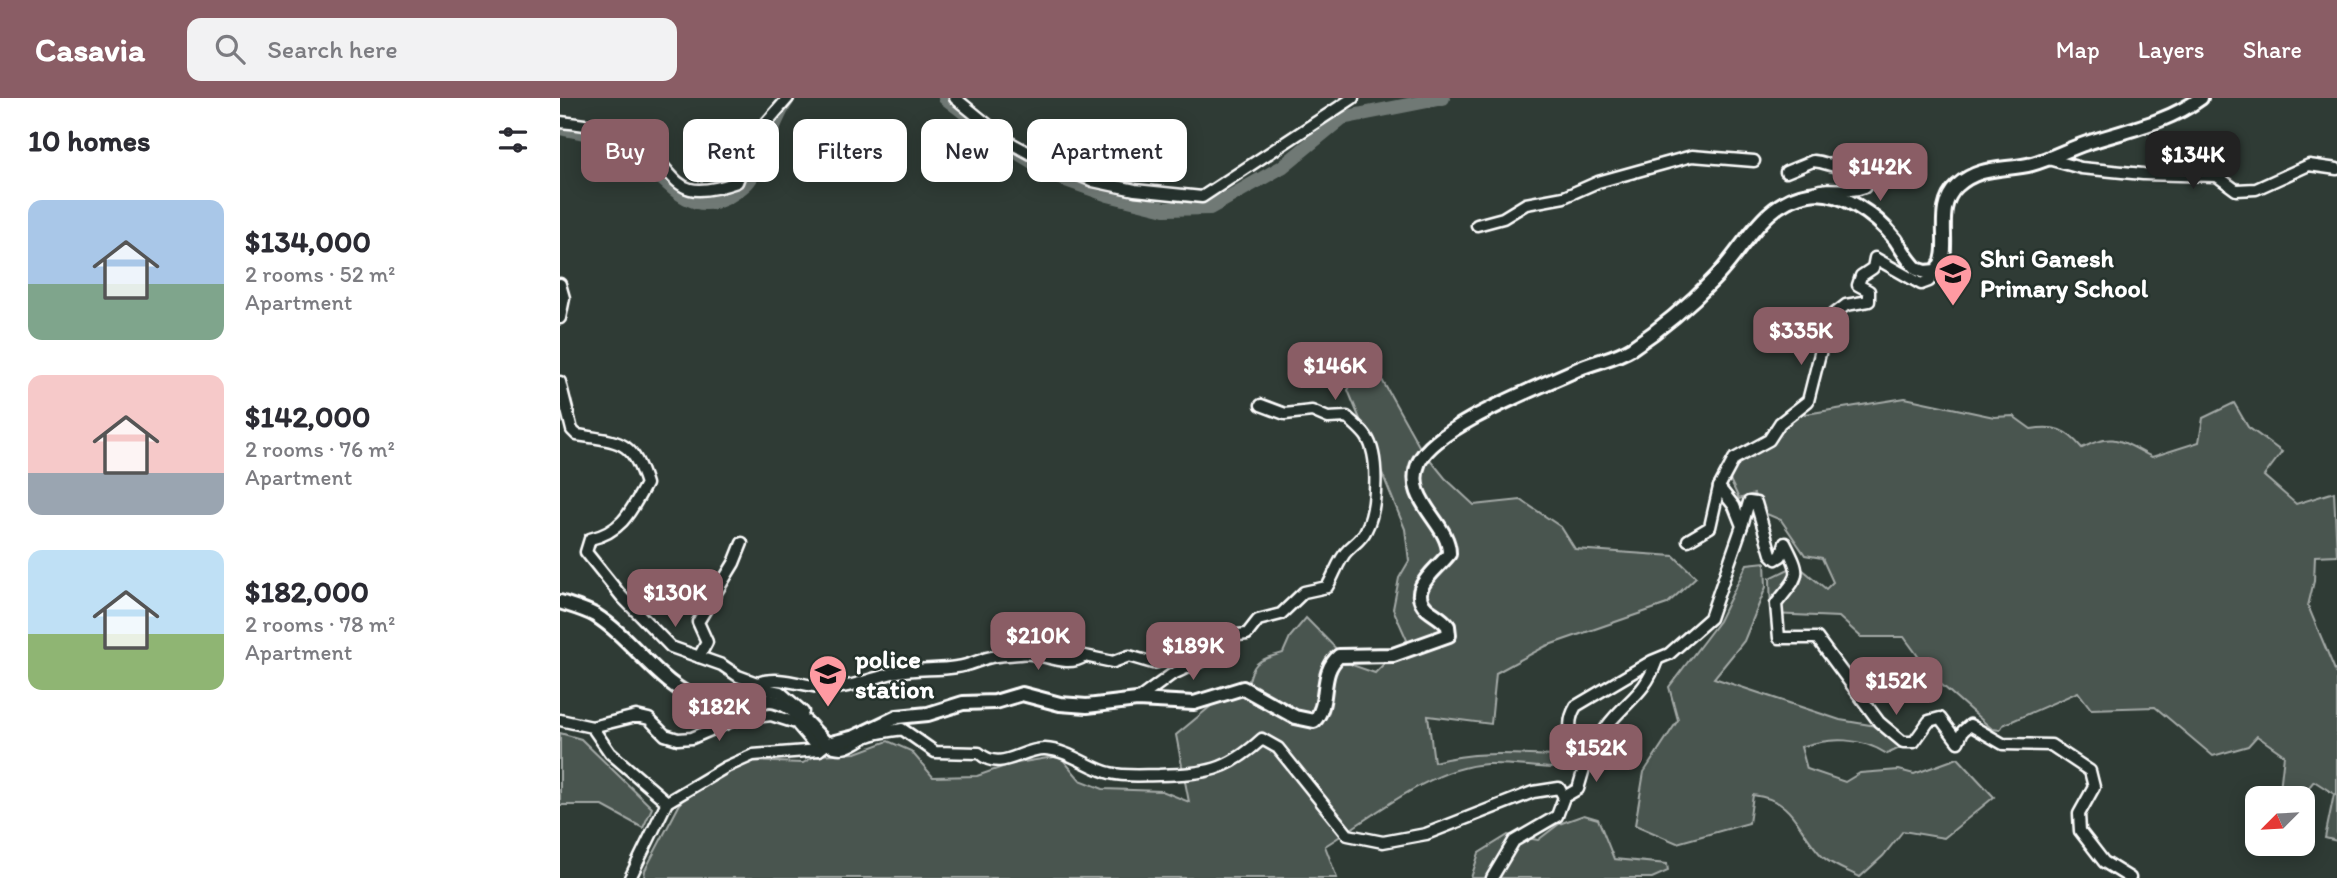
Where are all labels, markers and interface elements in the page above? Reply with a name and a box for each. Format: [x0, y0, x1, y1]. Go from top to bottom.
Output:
search box [187, 18, 677, 81]
text: Casavia [35, 30, 145, 69]
icon: search [211, 30, 249, 68]
text: Search here [267, 33, 398, 65]
text: Map [2056, 35, 2100, 64]
text: Layers [2138, 35, 2205, 64]
text: Share [2243, 35, 2302, 64]
chip: Buy [581, 119, 669, 182]
chip: Rent [683, 119, 779, 182]
chip: Filters [793, 119, 907, 182]
chip: New [921, 119, 1013, 182]
chip: Apartment [1027, 119, 1187, 182]
icon: filters [494, 121, 532, 159]
text: 10 homes [28, 122, 151, 159]
pin: $134K [2144, 132, 2242, 191]
text: $134K [2161, 140, 2225, 168]
pin: $142K [1831, 144, 1929, 203]
text: $142K [1849, 152, 1911, 180]
text: $134,000 [245, 223, 371, 260]
icon: home [84, 228, 168, 312]
place label: Shri Ganesh Primary School [1980, 242, 2149, 304]
school or university icon: Shri Ganesh Primary School [1932, 252, 1974, 307]
text: 2 rooms · 52 m² [245, 260, 395, 288]
text: Apartment [245, 288, 352, 316]
pin: $335K [1752, 308, 1850, 367]
text: $335K [1769, 316, 1833, 344]
pin: $146K [1286, 342, 1384, 402]
text: $146K [1303, 351, 1367, 379]
text: $142,000 [245, 398, 371, 435]
icon: home [84, 403, 168, 487]
text: 2 rooms · 76 m² [245, 435, 395, 463]
text: Apartment [245, 463, 352, 491]
pin: $130K [626, 570, 724, 629]
text: $182,000 [245, 573, 369, 610]
icon: home [84, 578, 168, 662]
text: $130K [643, 578, 707, 606]
text: 2 rooms · 78 m² [245, 610, 395, 638]
pin: $210K [989, 612, 1087, 672]
text: $210K [1006, 621, 1070, 649]
pin: $189K [1144, 622, 1242, 682]
text: $189K [1162, 631, 1224, 659]
text: Apartment [245, 638, 352, 666]
place label: police station [854, 643, 934, 705]
school or university icon: police station [807, 653, 849, 708]
pin: $152K [1847, 658, 1945, 717]
text: $152K [1865, 666, 1927, 694]
pin: $182K [670, 684, 768, 743]
text: $182K [688, 692, 750, 720]
pin: $152K [1547, 724, 1645, 784]
text: $152K [1565, 733, 1627, 761]
north arrow [2245, 786, 2315, 856]
map controls [2245, 786, 2315, 856]

